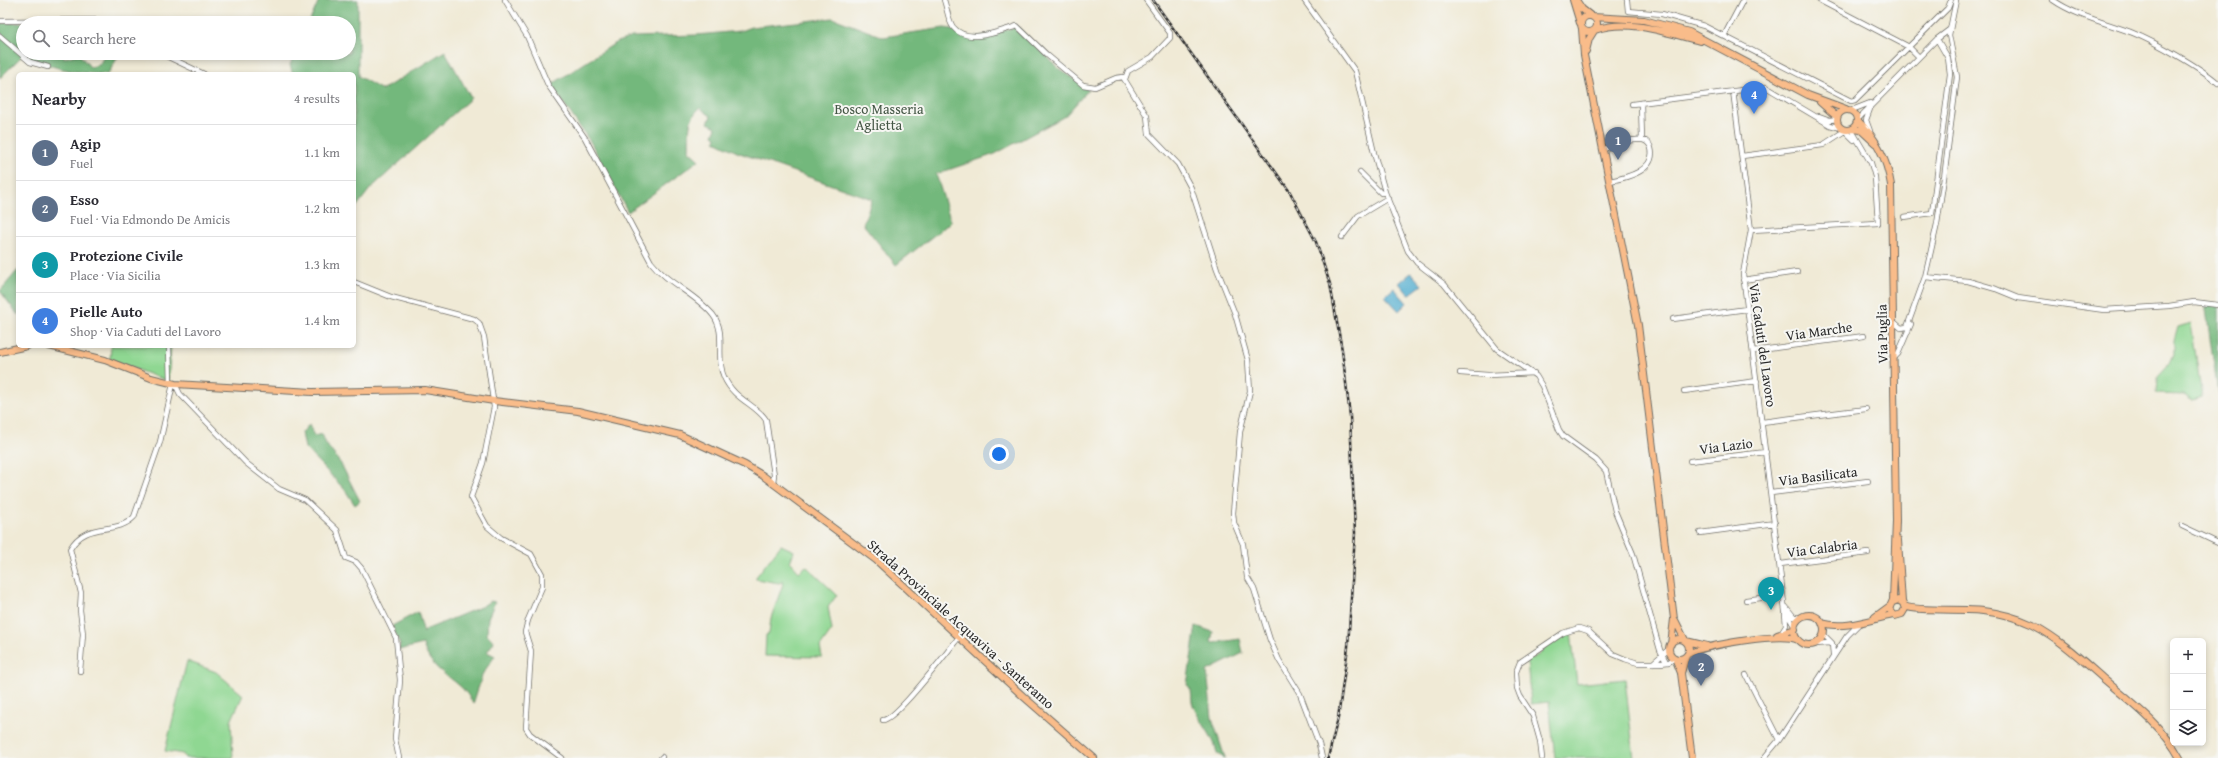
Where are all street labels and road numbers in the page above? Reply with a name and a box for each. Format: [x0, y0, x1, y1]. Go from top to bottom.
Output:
street label: Via Caduti del Lavoro [1744, 282, 1782, 408]
street label: Via Puglia [1871, 304, 1893, 364]
street label: Via Marche [1784, 316, 1854, 346]
street label: Via Lazio [1698, 433, 1754, 459]
street label: Via Basilicata [1778, 461, 1859, 491]
street label: Via Calabria [1785, 534, 1859, 562]
street label: Strada Provinciale Acquaviva - Santeramo [863, 535, 1059, 713]

